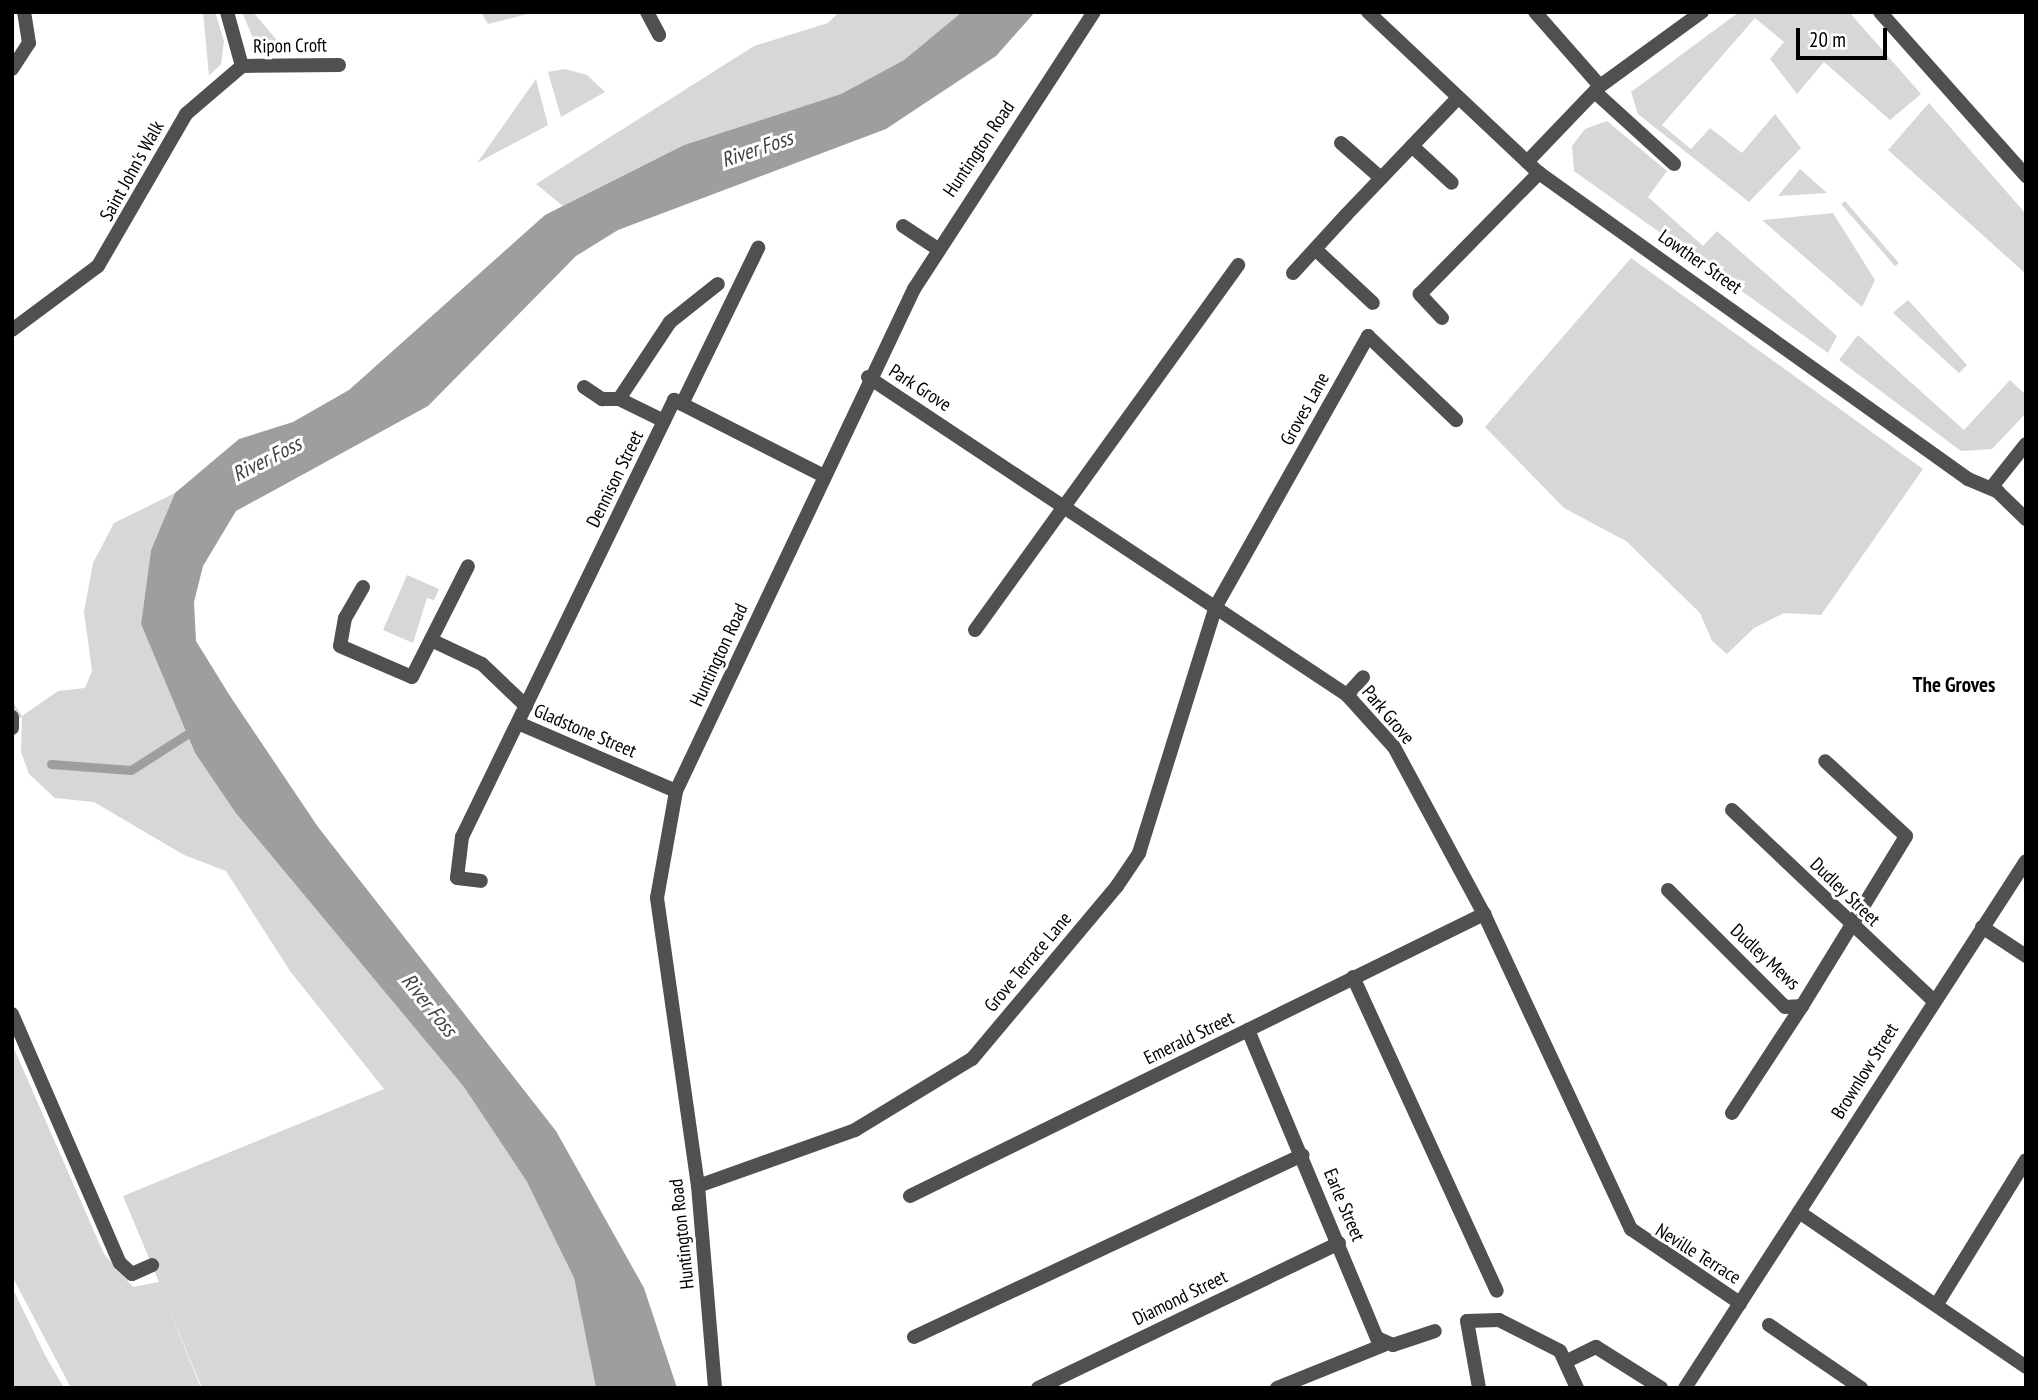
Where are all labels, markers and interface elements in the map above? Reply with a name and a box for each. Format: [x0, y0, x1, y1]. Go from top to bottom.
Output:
scale bar [1800, 14, 1891, 58]
text: 20 m [1809, 26, 1846, 53]
street label: Ripon Croft [253, 34, 327, 58]
street label: Huntington Road [939, 97, 1019, 201]
street label: Saint John's Walk [95, 117, 169, 225]
water label: River Foss [718, 125, 796, 173]
street label: Lowther Street [1654, 225, 1746, 299]
street label: Park Grove [884, 359, 956, 417]
street label: Groves Lane [1276, 369, 1334, 449]
street label: Dennison Street [582, 427, 648, 531]
water label: River Foss [228, 431, 306, 487]
street label: Huntington Road [685, 600, 753, 710]
district label: The Groves [1912, 672, 1996, 698]
street label: Park Grove [1357, 681, 1419, 749]
street label: Gladstone Street [530, 699, 640, 763]
street label: Dudley Street [1805, 853, 1885, 931]
street label: Grove Terrace Lane [979, 907, 1077, 1017]
street label: Dudley Mews [1725, 919, 1805, 995]
water label: River Foss [396, 968, 462, 1042]
street label: Emerald Street [1140, 1006, 1238, 1070]
street label: Brownlow Street [1827, 1019, 1903, 1123]
street label: Earle Street [1319, 1165, 1369, 1245]
street label: Huntington Road [665, 1178, 699, 1290]
street label: Neville Terrace [1651, 1219, 1745, 1289]
street label: Diamond Street [1129, 1265, 1231, 1331]

